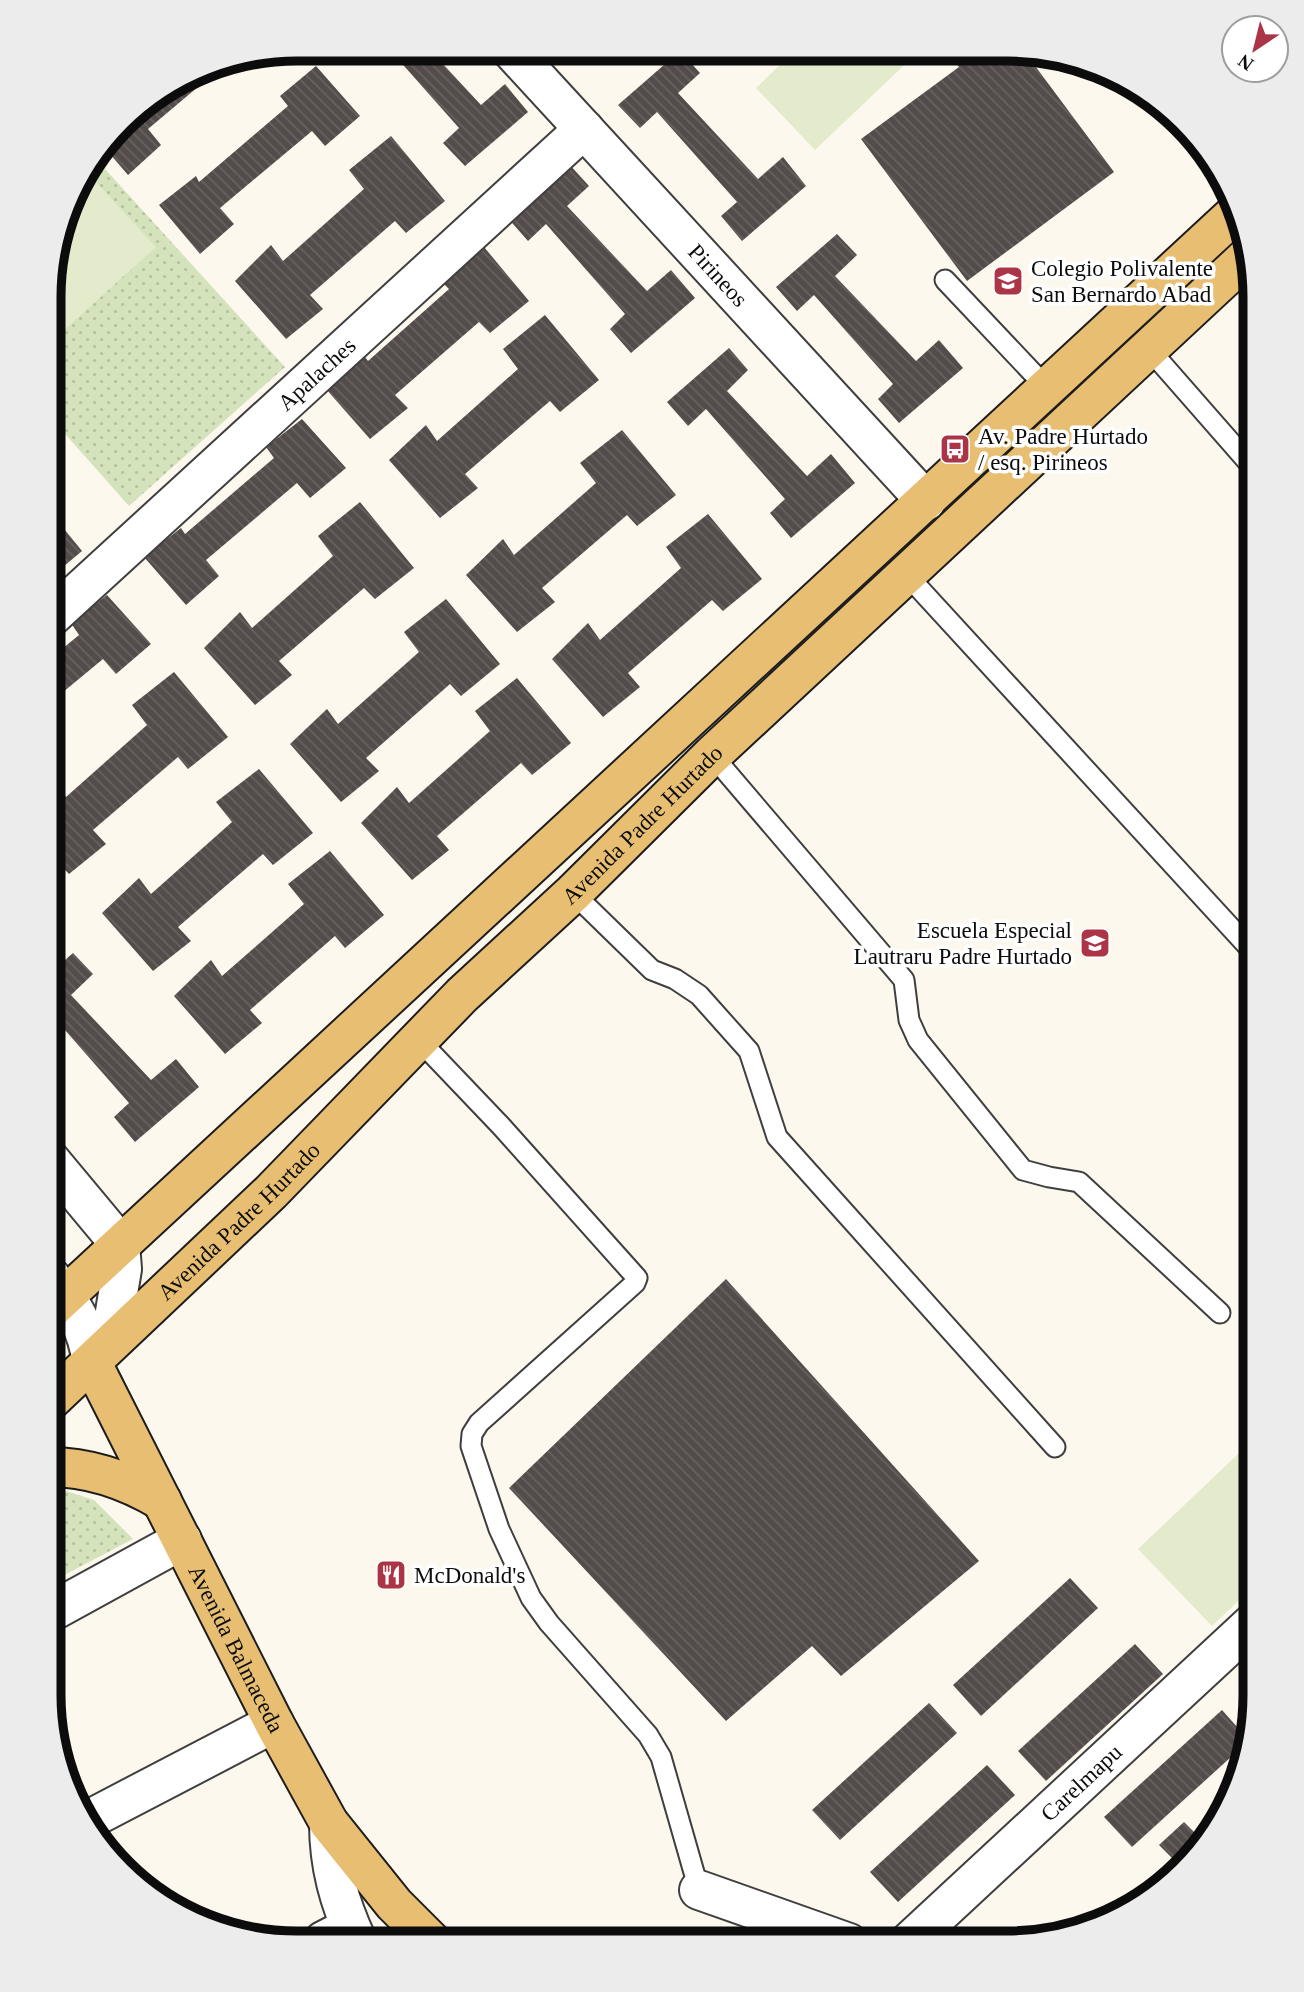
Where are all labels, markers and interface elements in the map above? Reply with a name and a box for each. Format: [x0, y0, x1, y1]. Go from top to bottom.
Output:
north arrow [1220, 14, 1290, 84]
text: N [1234, 50, 1257, 75]
street label: Pirineos [683, 239, 753, 312]
place label: Colegio Polivalente San Bernardo Abad [1031, 256, 1213, 307]
school or university icon: Colegio Polivalente San Bernardo Abad [991, 264, 1025, 298]
street label: Apalaches [273, 333, 361, 416]
place label: Av. Padre Hurtado / esq. Pirineos [978, 424, 1148, 475]
bus stop icon: Av. Padre Hurtado / esq. Pirineos [938, 432, 972, 466]
street label: Avenida Padre Hurtado [557, 740, 728, 910]
place label: Escuela Especial Lautraru Padre Hurtado [854, 918, 1072, 969]
school or university icon: Escuela Especial Lautraru Padre Hurtado [1078, 926, 1112, 960]
street label: Avenida Padre Hurtado [153, 1138, 325, 1305]
restaurant icon: McDonald's [374, 1558, 408, 1592]
street label: Avenida Balmaceda [183, 1561, 289, 1737]
place label: McDonald's [414, 1563, 526, 1588]
street label: Carelmapu [1036, 1739, 1127, 1826]

